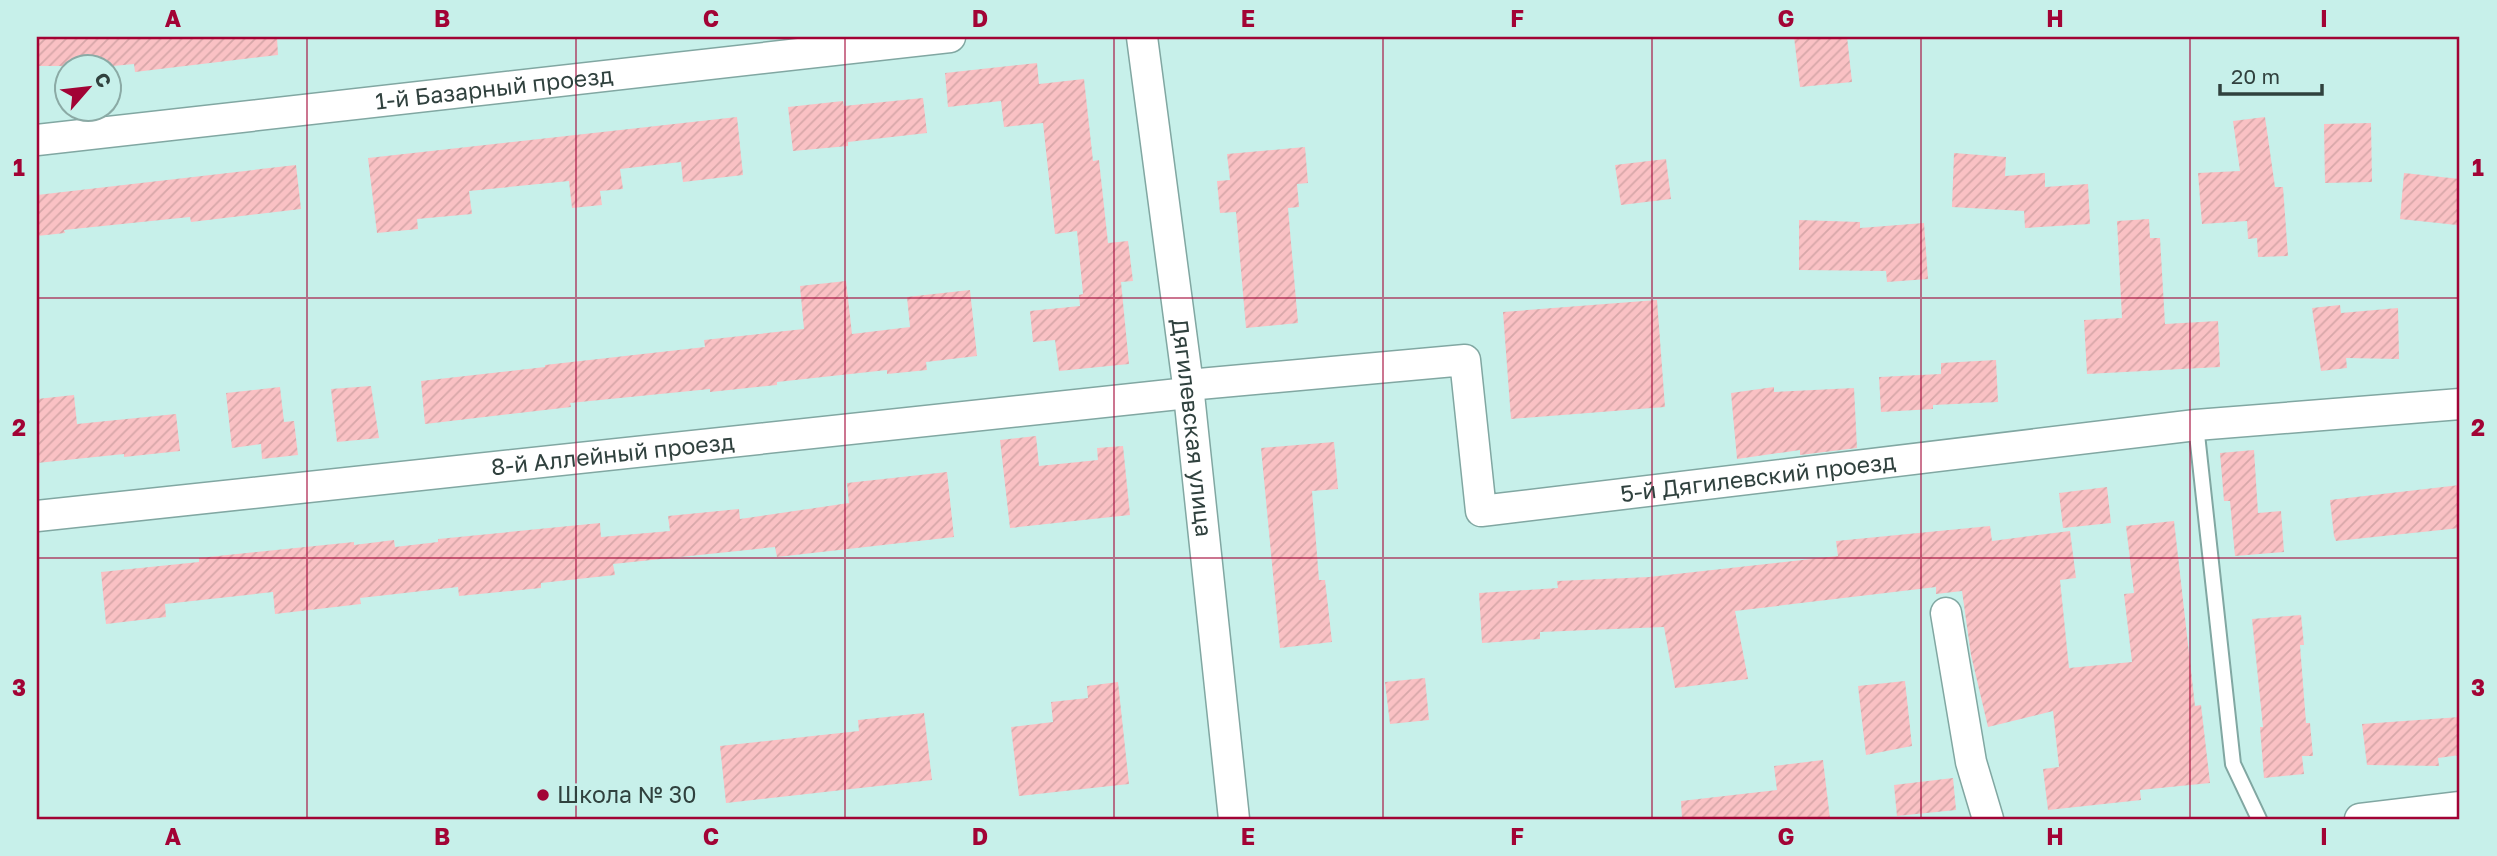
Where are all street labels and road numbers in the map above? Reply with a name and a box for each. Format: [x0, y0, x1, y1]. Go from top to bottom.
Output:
street label: 1-й Базарный проезд [374, 60, 614, 115]
street label: Дягилевская улица [1166, 317, 1219, 538]
street label: 8-й Аллейный проезд [490, 427, 736, 480]
street label: 5-й Дягилевский проезд [1619, 446, 1897, 507]

